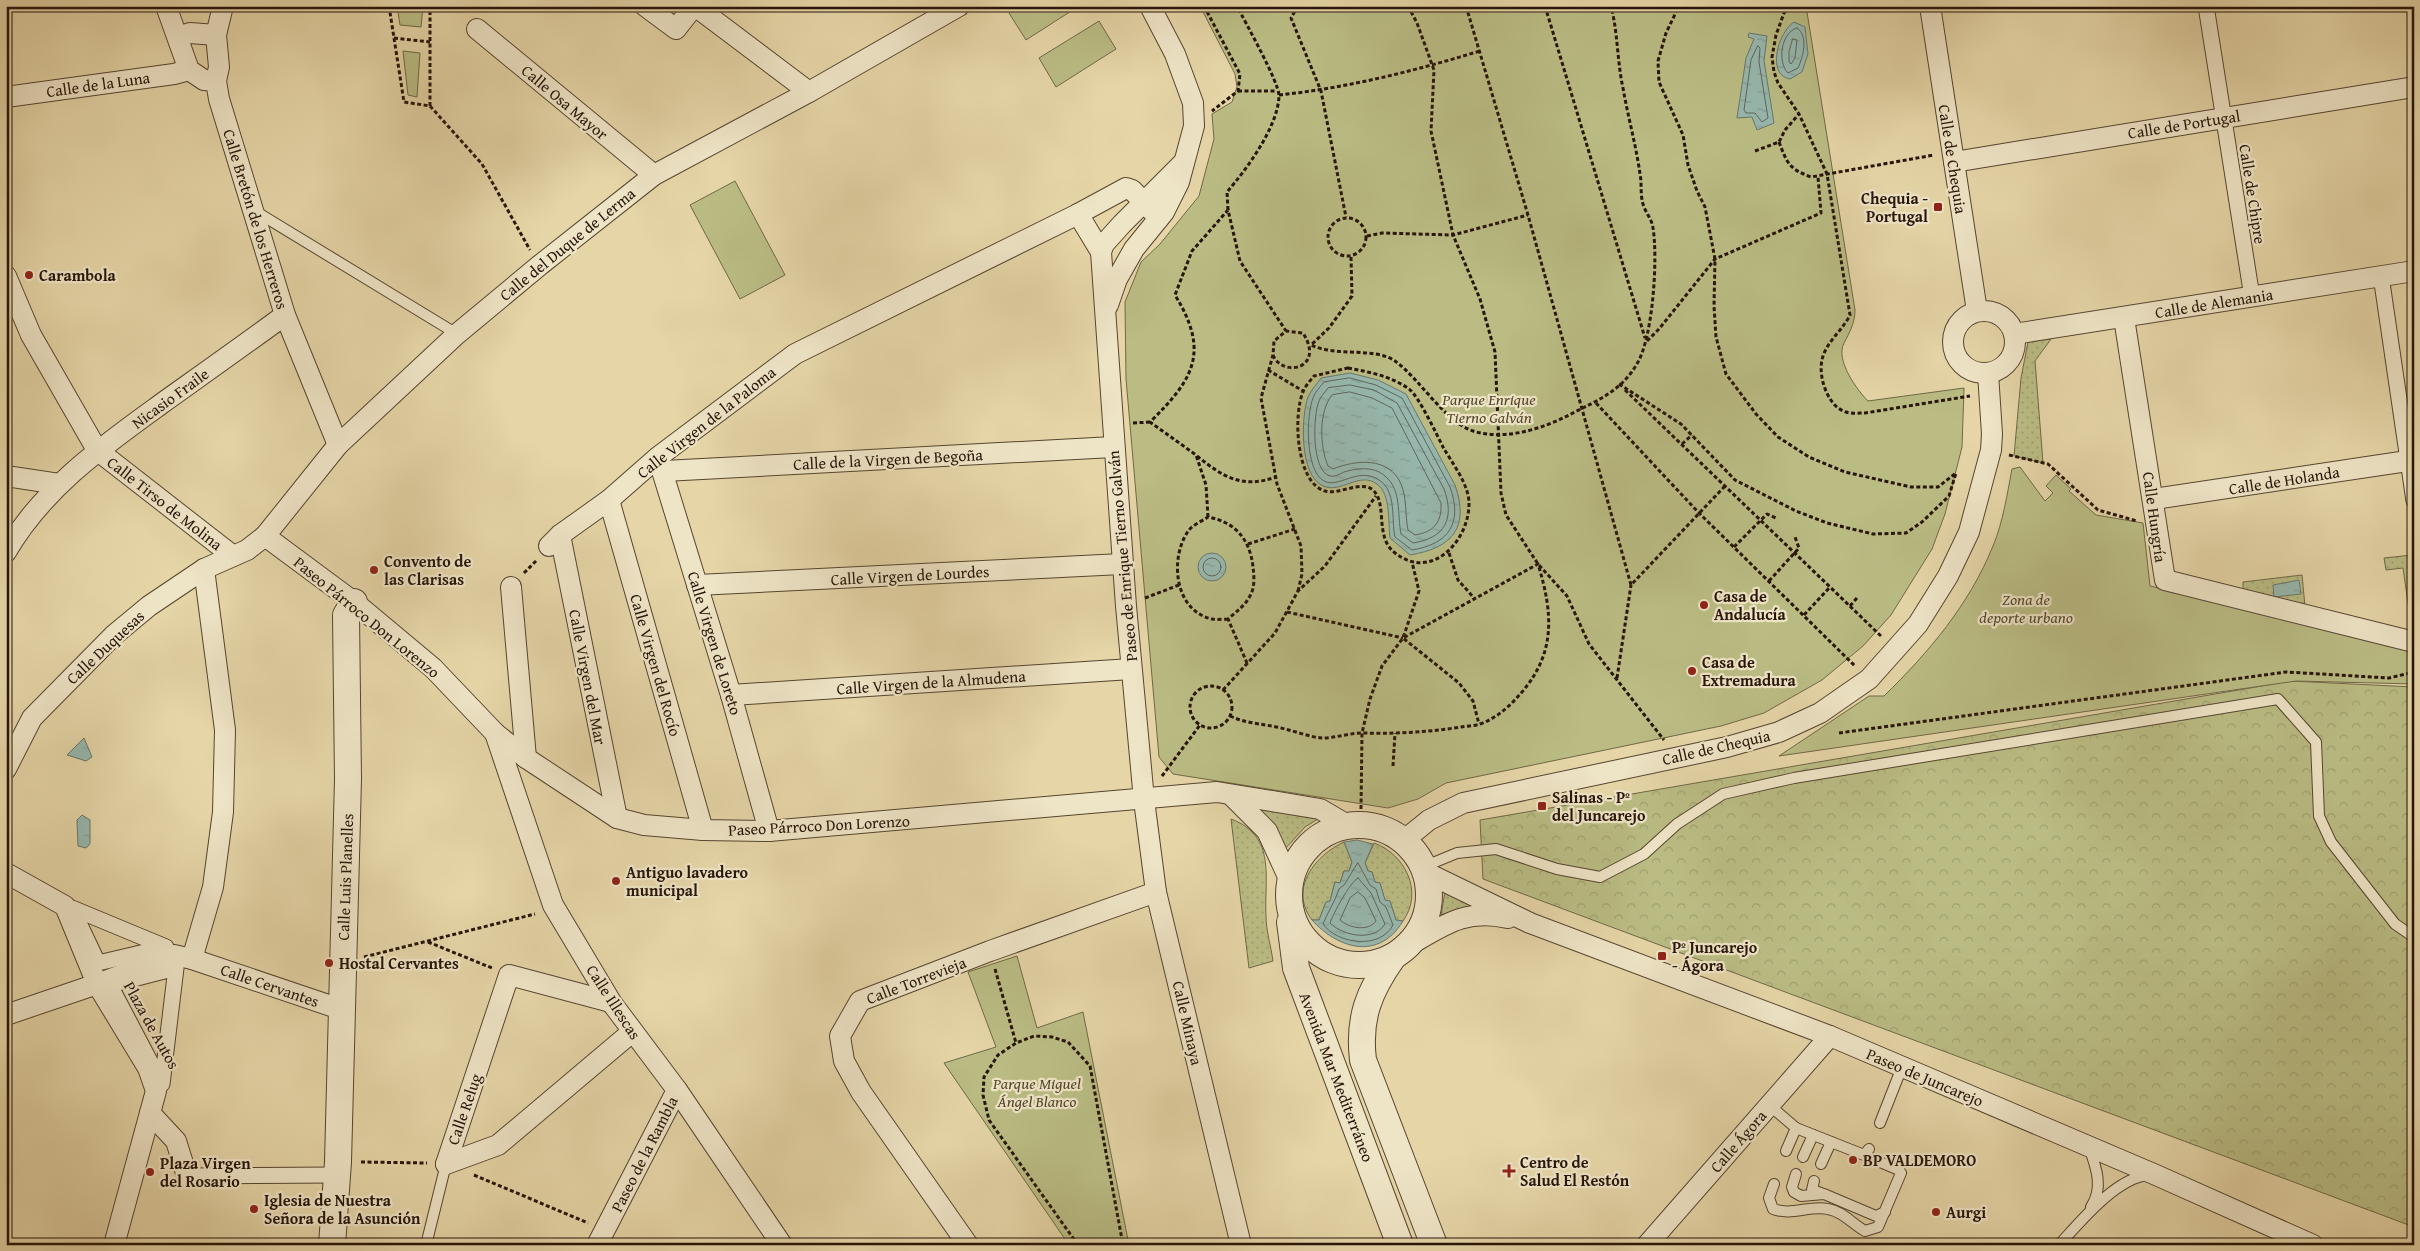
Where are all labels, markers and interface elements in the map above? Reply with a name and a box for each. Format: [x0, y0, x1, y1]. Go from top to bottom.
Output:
street label: Calle Osa Mayor [516, 59, 614, 146]
street label: Calle de la Luna [45, 65, 152, 103]
street label: Calle de Chequia [1933, 103, 1974, 216]
street label: Calle de Portugal [2126, 103, 2242, 145]
street label: Calle Bretón de los Herreros [217, 126, 295, 312]
street label: Calle de Chipre [2233, 142, 2273, 246]
street label: Calle del Duque de Lerma [494, 181, 641, 306]
place label: Chequia - Portugal [1861, 186, 1928, 228]
marker: Chequia - Portugal [1932, 201, 1944, 213]
place label: Carambola [39, 263, 117, 287]
marker: Carambola [23, 269, 35, 281]
street label: Calle de Alemania [2153, 282, 2275, 324]
street label: Calle Virgen de la Paloma [631, 360, 781, 484]
street label: Nicasio Fraile [126, 362, 214, 434]
park label: Parque Enrique Tierno Galván [1441, 387, 1536, 429]
street label: Calle de la Virgen de Begoña [793, 442, 984, 476]
street label: Paseo de Enrique Tierno Galván [1101, 449, 1143, 663]
street label: Calle Tirso de Molina [102, 450, 228, 556]
street label: Calle de Holanda [2227, 459, 2342, 501]
street label: Calle Hungría [2137, 470, 2173, 564]
place label: Convento de las Clarisas [384, 549, 471, 591]
street label: Paseo Párroco Don Lorenzo [289, 550, 445, 684]
street label: Calle Virgen de Lourdes [830, 559, 990, 591]
marker: Convento de las Clarisas [368, 564, 380, 576]
street label: Calle Virgen de Loreto [682, 568, 748, 718]
place label: Casa de Andalucía [1714, 584, 1787, 626]
park label: Zona de deporte urbano [1979, 587, 2073, 629]
street label: Calle Virgen del Rocío [624, 591, 688, 739]
marker: Casa de Andalucía [1698, 599, 1710, 611]
street label: Calle Duquesas [60, 604, 150, 690]
street label: Calle Virgen del Mar [563, 607, 613, 747]
place label: Casa de Extremadura [1702, 650, 1796, 692]
street label: Calle Virgen de la Almudena [836, 663, 1027, 701]
marker: Casa de Extremadura [1686, 665, 1698, 677]
street label: Calle de Chequia [1660, 723, 1773, 771]
place label: Salinas - Pº del Juncarejo [1552, 785, 1646, 827]
marker: Salinas - Pº del Juncarejo [1536, 800, 1548, 812]
street label: Paseo Párroco Don Lorenzo [727, 808, 911, 842]
street label: Calle Luis Planelles [331, 813, 359, 941]
place label: Antiguo lavadero municipal [626, 860, 749, 902]
marker: Antiguo lavadero municipal [610, 875, 622, 887]
place label: Pº Juncarejo - Ágora [1672, 935, 1758, 977]
street label: Calle Torrevieja [863, 950, 970, 1010]
marker: Pº Juncarejo - Ágora [1656, 950, 1668, 962]
place label: Hostal Cervantes [339, 951, 459, 975]
street label: Calle Cervantes [218, 957, 322, 1013]
marker: Hostal Cervantes [323, 957, 335, 969]
street label: Calle Illescas [581, 960, 647, 1044]
street label: Plaza de Autos [118, 977, 186, 1073]
street label: Calle Minaya [1167, 979, 1209, 1068]
street label: Avenida Mar Mediterráneo [1294, 989, 1380, 1165]
street label: Paseo de Juncarejo [1863, 1042, 1987, 1112]
street label: Calle Relug [441, 1070, 487, 1148]
park label: Parque Miguel Ángel Blanco [992, 1071, 1081, 1113]
street label: Paseo de la Rambla [604, 1092, 684, 1216]
street label: Calle Ágora [1704, 1104, 1772, 1178]
place label: BP VALDEMORO [1863, 1148, 1976, 1172]
place label: Centro de Salud El Restón [1520, 1150, 1630, 1192]
place label: Plaza Virgen del Rosario [160, 1151, 251, 1193]
marker: BP VALDEMORO [1847, 1154, 1859, 1166]
marker: Centro de Salud El Restón [1502, 1164, 1516, 1178]
marker: Plaza Virgen del Rosario [144, 1166, 156, 1178]
place label: Iglesia de Nuestra Señora de la Asunción [264, 1188, 421, 1230]
place label: Aurgi [1946, 1200, 1986, 1224]
marker: Iglesia de Nuestra Señora de la Asunción [248, 1203, 260, 1215]
marker: Aurgi [1930, 1206, 1942, 1218]

